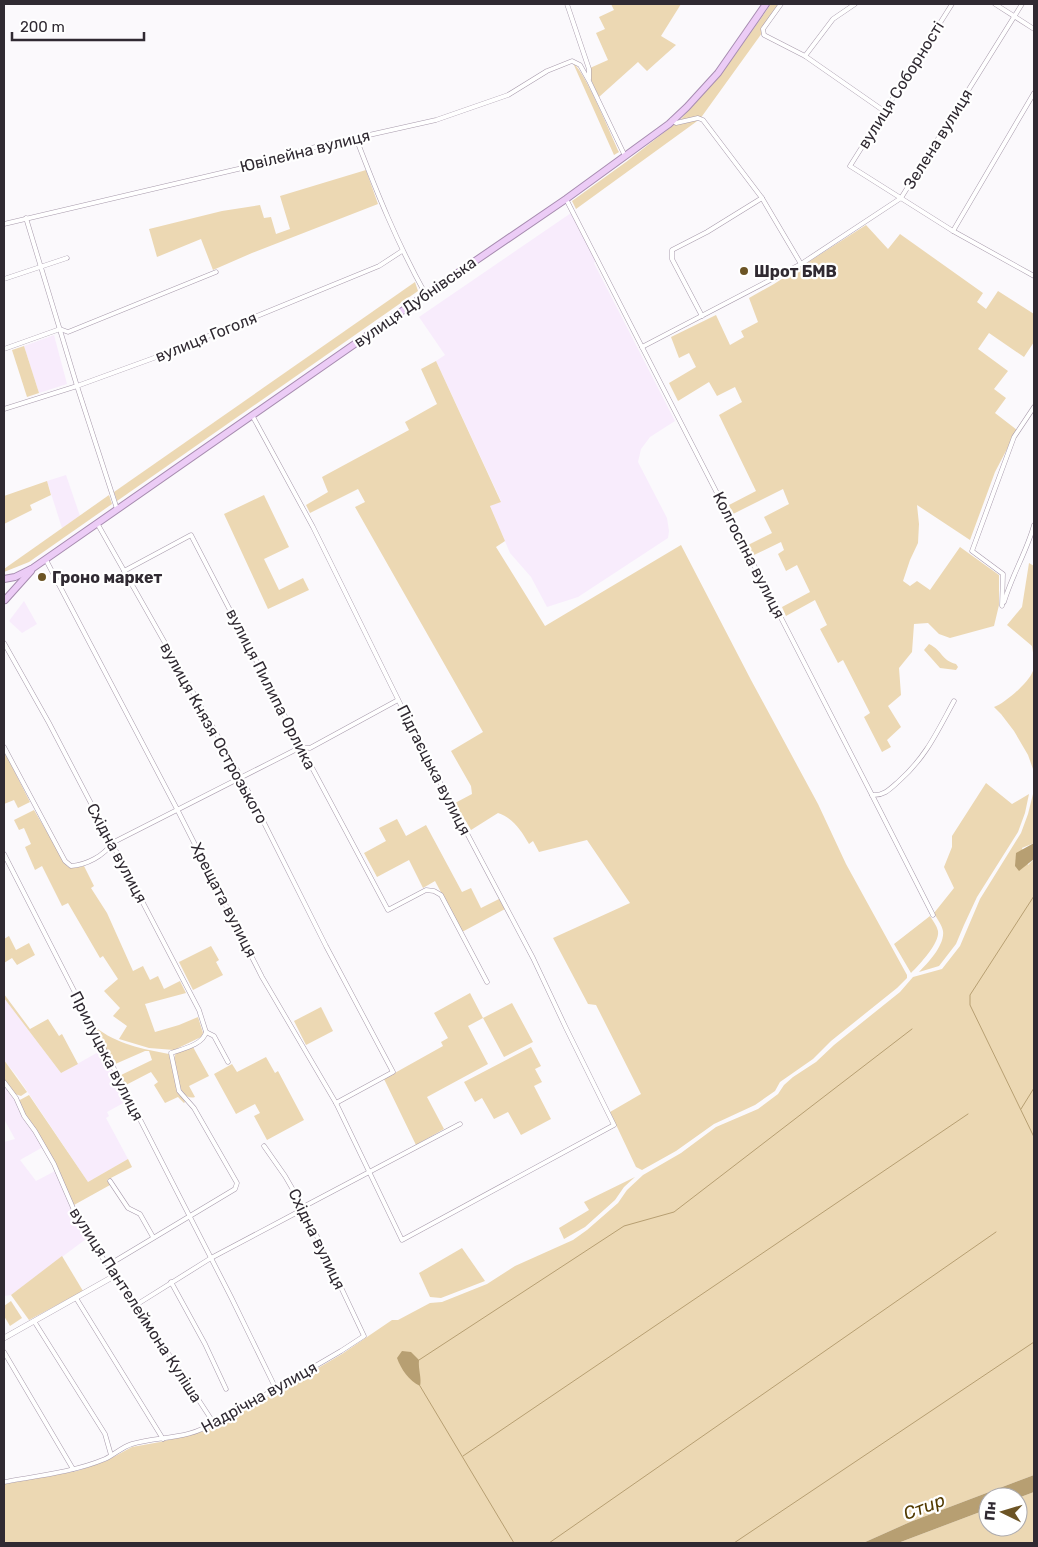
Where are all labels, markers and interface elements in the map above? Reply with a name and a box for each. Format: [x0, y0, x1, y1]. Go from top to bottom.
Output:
scale bar [12, 10, 145, 42]
text: 200 m [20, 18, 65, 36]
street label: вулиця Соборності [854, 18, 948, 152]
street label: Зелена вулиця [900, 85, 976, 193]
street label: Ювілейна вулиця [238, 126, 372, 176]
street label: вулиця Дубнівська [350, 253, 480, 351]
place label: Шрот БМВ [754, 262, 837, 281]
marker: Шрот БМВ [738, 265, 750, 277]
street label: вулиця Гоголя [152, 308, 260, 366]
street label: Колгоспна вулиця [709, 488, 789, 622]
place label: Гроно маркет [52, 568, 162, 587]
marker: Гроно маркет [36, 571, 48, 583]
street label: вулиця Пилипа Орлика [222, 605, 320, 773]
street label: вулиця Князя Острозького [156, 639, 272, 827]
street label: Підгаєцька вулиця [393, 702, 475, 838]
street label: Східна вулиця [83, 800, 151, 906]
street label: Хрещата вулиця [187, 839, 261, 961]
street label: Прилуцька вулиця [66, 988, 148, 1124]
street label: Східна вулиця [284, 1185, 350, 1293]
street label: вулиця Пантелеймона Куліша [66, 1204, 206, 1406]
street label: Надрічна вулиця [198, 1357, 320, 1437]
north arrow [978, 1487, 1028, 1537]
water label: Стир [900, 1489, 948, 1525]
text: Пн [981, 1500, 1000, 1521]

